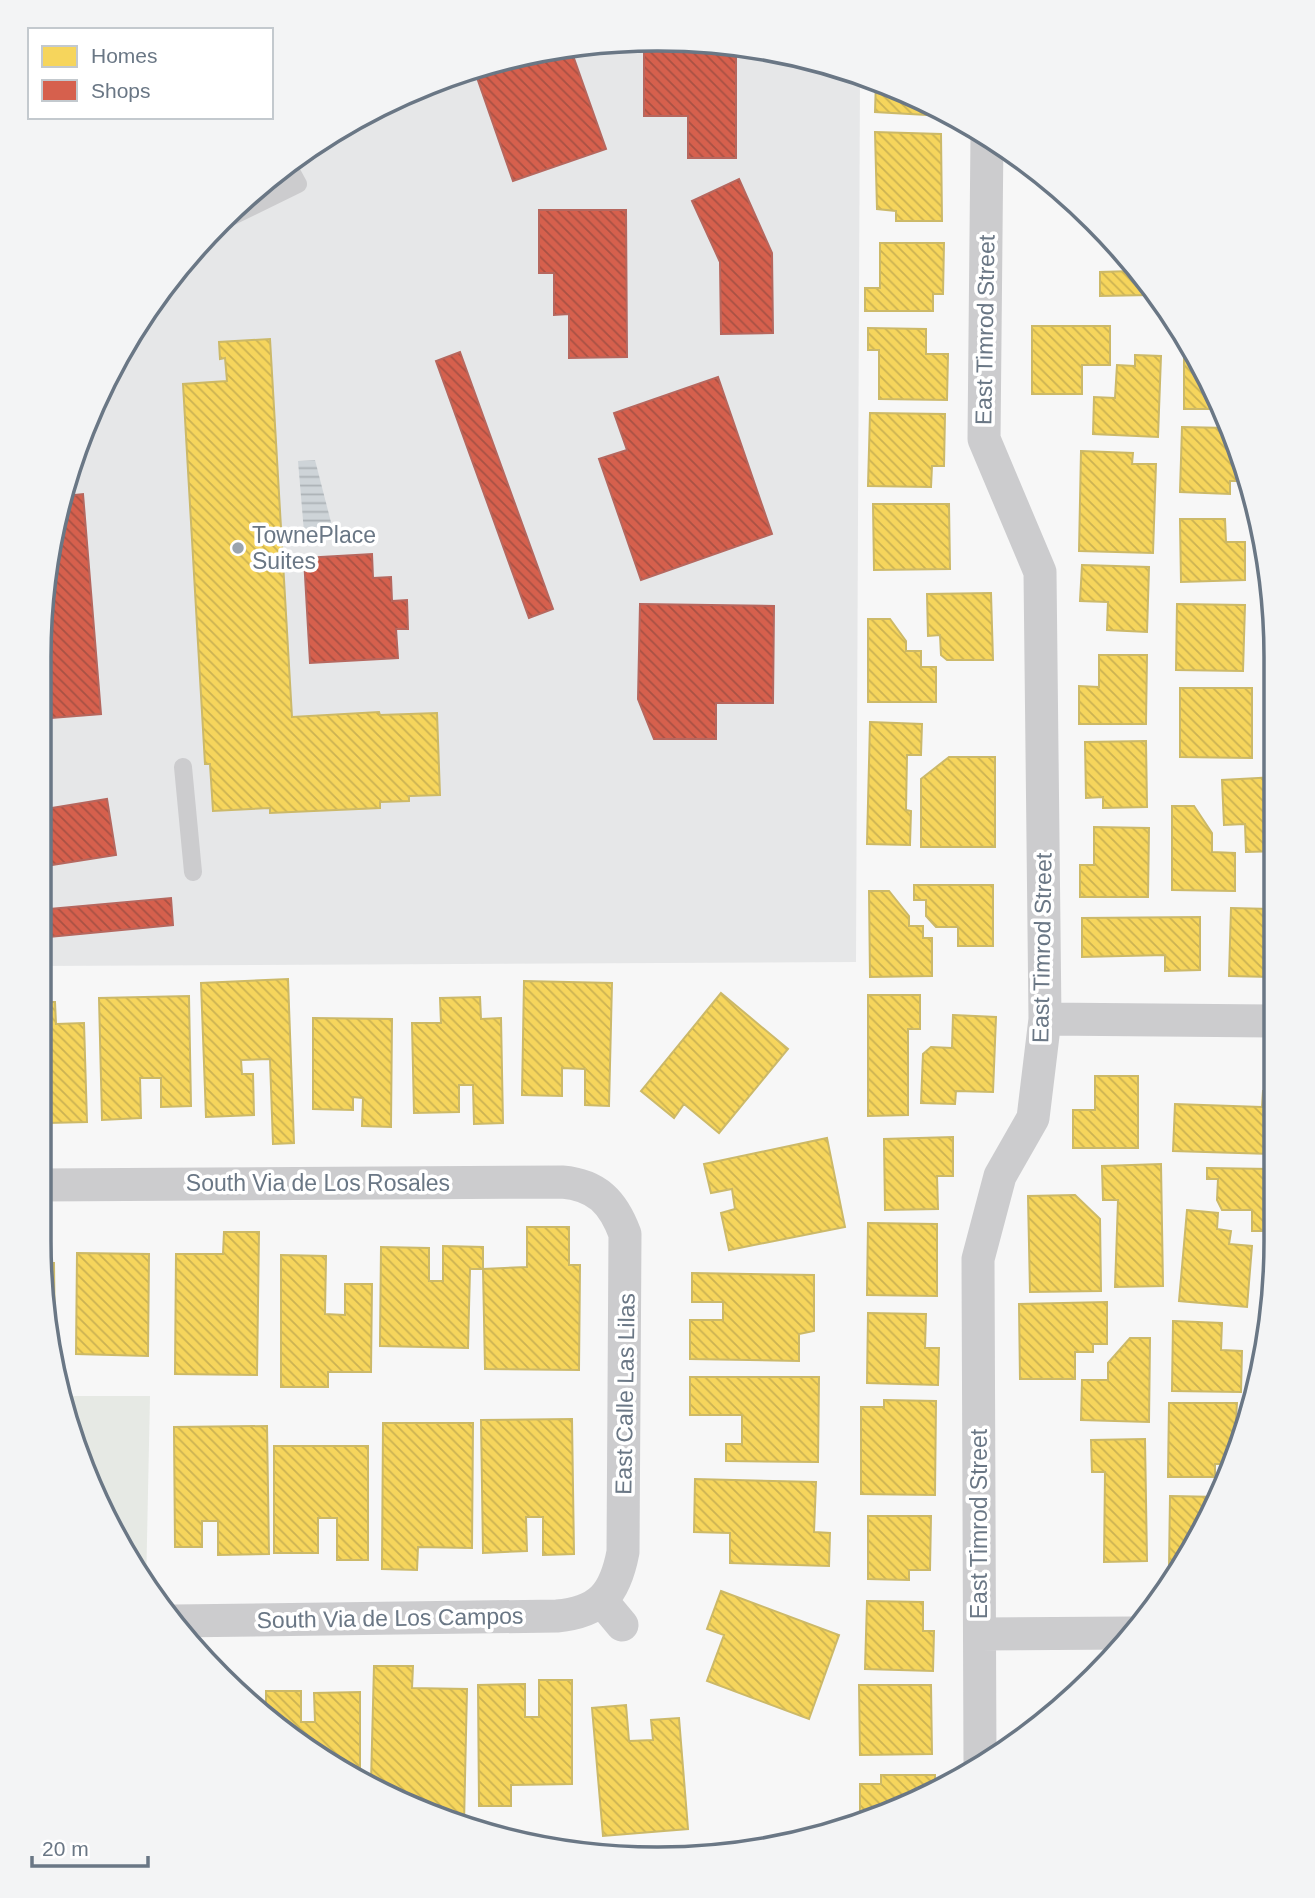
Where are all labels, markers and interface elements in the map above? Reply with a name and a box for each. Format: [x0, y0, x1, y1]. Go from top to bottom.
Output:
legend [28, 28, 273, 119]
text: Homes [91, 44, 158, 67]
text: Shops [91, 79, 151, 102]
street label: East Timrod Street [970, 234, 1000, 425]
place label: TownePlace Suites [252, 522, 376, 574]
marker: TownePlace Suites [230, 540, 246, 556]
street label: East Timrod Street [1027, 852, 1057, 1043]
street label: South Via de Los Rosales [186, 1170, 450, 1196]
street label: East Calle Las Lilas [610, 1293, 640, 1495]
street label: East Timrod Street [966, 1428, 992, 1619]
street label: South Via de Los Campos [256, 1603, 524, 1633]
scale bar [32, 1825, 147, 1869]
text: 20 m [42, 1837, 89, 1860]

